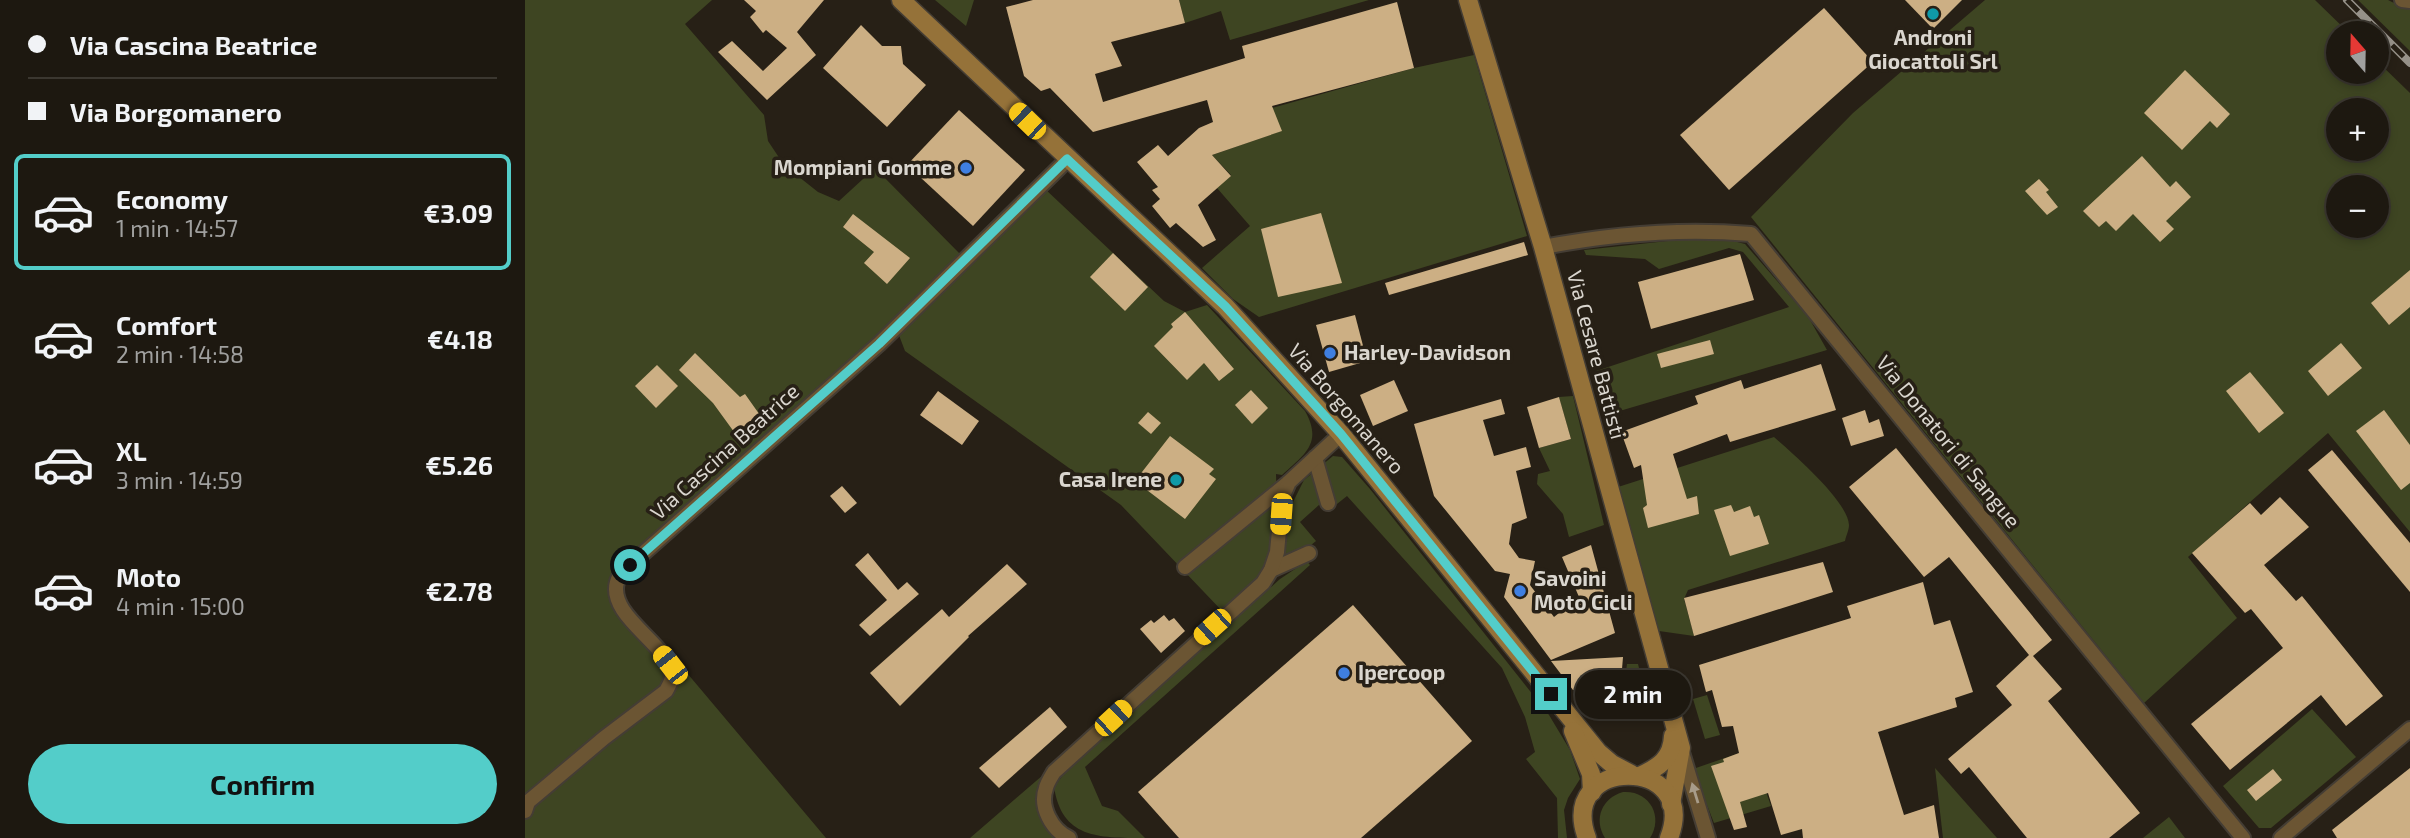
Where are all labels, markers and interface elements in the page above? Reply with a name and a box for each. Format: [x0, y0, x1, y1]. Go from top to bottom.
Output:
marker: Androni Giocattoli Srl [1925, 6, 1941, 22]
north arrow [2326, 21, 2389, 84]
map controls [2326, 21, 2389, 238]
place label: Androni Giocattoli Srl [1868, 24, 1998, 73]
text: Via Cascina Beatrice [70, 29, 317, 60]
text: Via Borgomanero [70, 96, 282, 127]
button: + [2326, 98, 2389, 161]
car [1005, 99, 1050, 143]
place label: Mompiani Gomme [774, 154, 952, 179]
marker: Mompiani Gomme [958, 160, 974, 176]
button: − [2326, 175, 2389, 238]
icon: car [32, 181, 95, 244]
text: Economy [116, 183, 228, 214]
text: €3.09 [423, 197, 493, 228]
text: 1 min · 14:57 [116, 214, 238, 242]
street label: Via Cesare Battisti [1563, 268, 1632, 442]
icon: car [32, 307, 95, 370]
text: Comfort [116, 309, 217, 340]
text: €4.18 [427, 323, 493, 354]
street label: Via Borgomanero [1284, 338, 1411, 478]
place label: Harley-Davidson [1344, 339, 1511, 365]
text: 2 min · 14:58 [116, 340, 244, 368]
marker: Harley-Davidson [1322, 345, 1338, 361]
street label: Via Donatori di Sangue [1872, 350, 2026, 532]
street label: Via Cascina Beatrice [645, 378, 803, 524]
icon: car [32, 433, 95, 496]
text: XL [116, 435, 147, 466]
text: €5.26 [425, 449, 493, 480]
text: 3 min · 14:59 [116, 466, 243, 494]
place label: Casa Irene [1059, 466, 1162, 491]
marker: Casa Irene [1168, 472, 1184, 488]
car [1270, 492, 1293, 536]
route start [614, 549, 646, 581]
icon: car [32, 559, 95, 622]
text: Moto [116, 561, 181, 592]
place label: Savoini Moto Cicli [1534, 565, 1633, 614]
text: €2.78 [426, 575, 493, 606]
marker: Savoini Moto Cicli [1512, 583, 1528, 599]
text: 4 min · 15:00 [116, 592, 245, 620]
car [1190, 605, 1235, 649]
car [649, 642, 692, 688]
place label: Ipercoop [1358, 659, 1445, 684]
marker: Ipercoop [1336, 665, 1352, 681]
callout: 2 min [1575, 670, 1691, 718]
route end [1535, 678, 1567, 710]
text: 2 min [1604, 680, 1662, 708]
car [1091, 696, 1136, 740]
button: Confirm [28, 744, 497, 824]
one-way arrow [1689, 782, 1699, 803]

